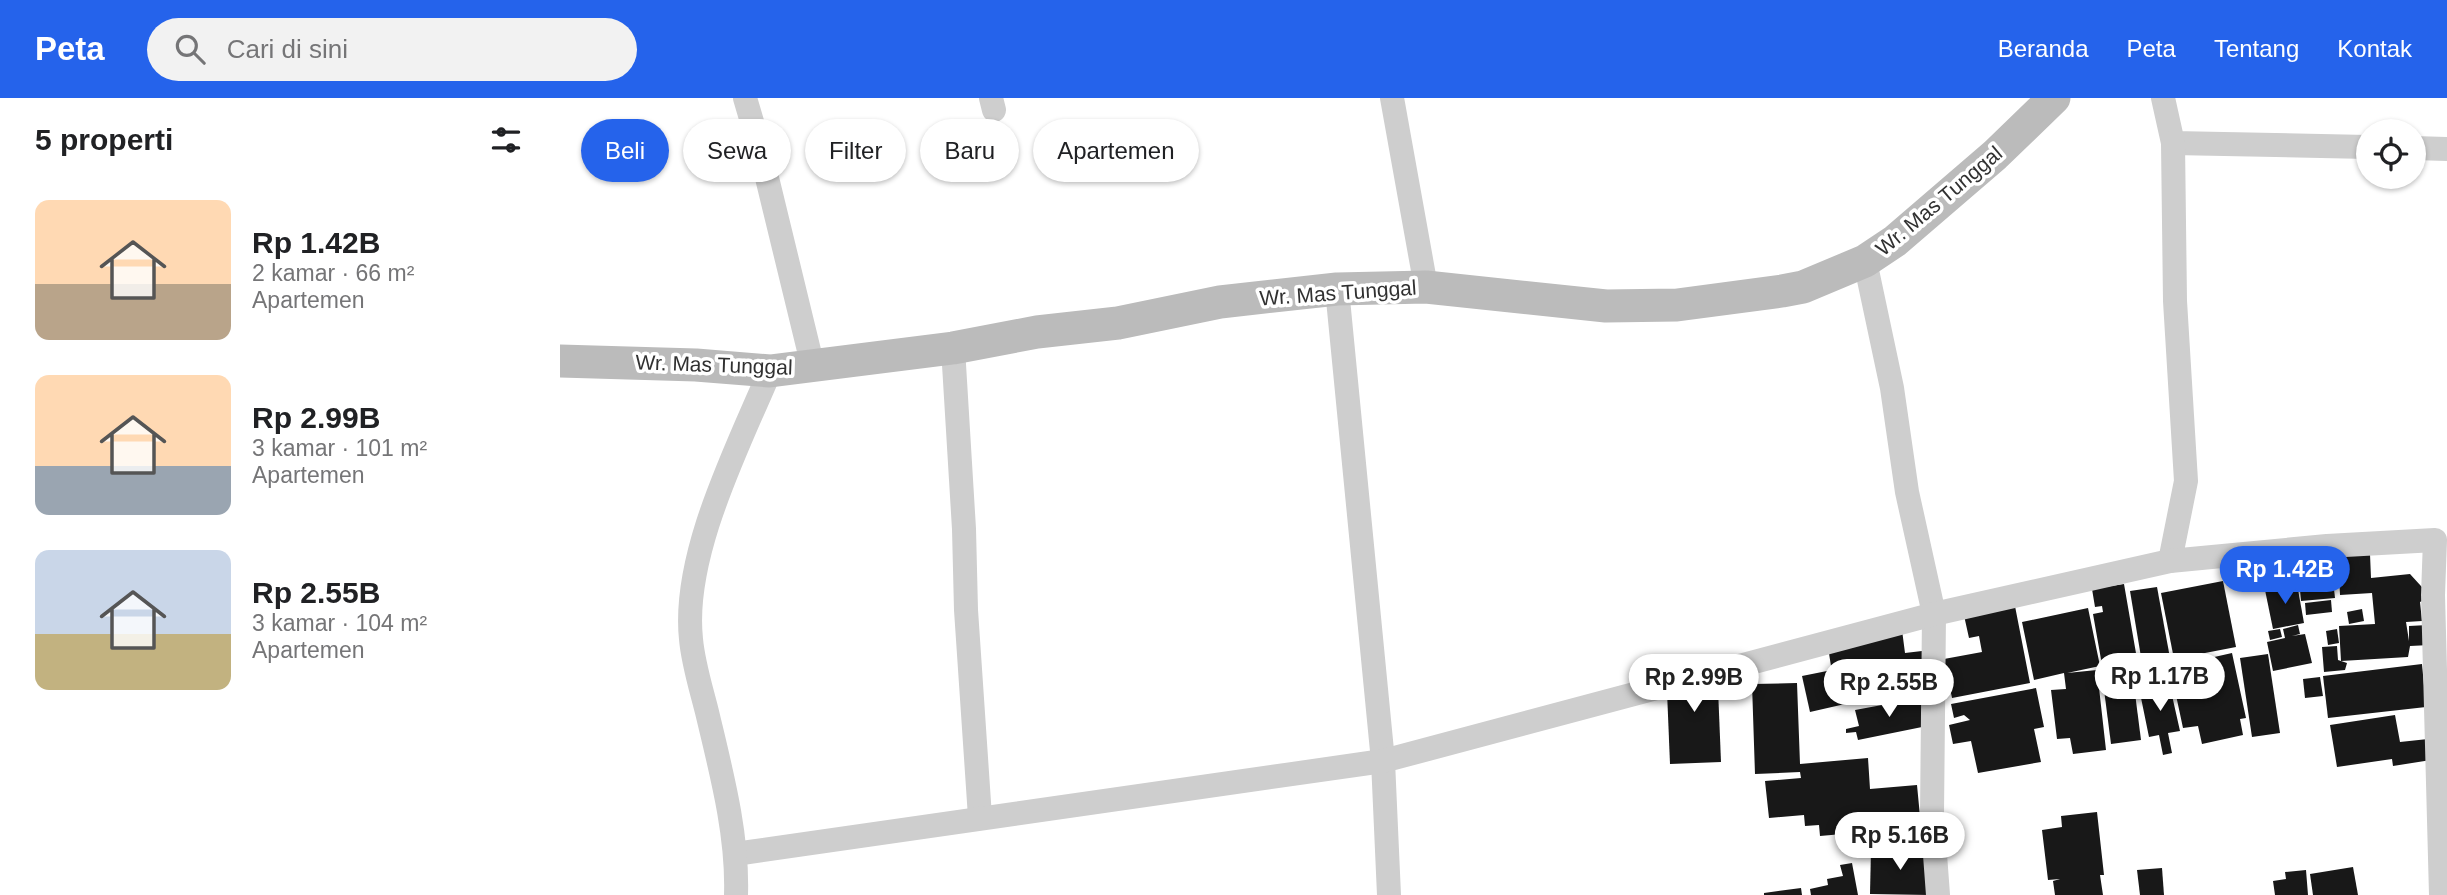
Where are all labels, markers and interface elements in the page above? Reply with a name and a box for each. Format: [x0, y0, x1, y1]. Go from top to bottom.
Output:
search box [147, 18, 637, 81]
text: Peta [35, 30, 105, 67]
icon: search [171, 30, 209, 68]
text: Cari di sini [227, 34, 348, 64]
text: Beranda [1998, 35, 2089, 62]
text: Peta [2127, 35, 2176, 62]
text: Tentang [2214, 35, 2299, 62]
text: Kontak [2337, 35, 2412, 62]
chip: Beli [581, 119, 669, 182]
chip: Sewa [683, 119, 791, 182]
chip: Filter [805, 119, 906, 182]
chip: Baru [920, 119, 1019, 182]
chip: Apartemen [1033, 119, 1199, 182]
map controls [2356, 119, 2426, 189]
button: locate [2356, 119, 2426, 189]
icon: filters [487, 121, 525, 159]
text: 5 properti [35, 123, 173, 156]
street label: Wr. Mas Tunggal [1871, 141, 2006, 260]
text: Rp 1.42B [252, 226, 380, 259]
icon: home [91, 228, 175, 312]
text: 2 kamar · 66 m² [252, 260, 414, 286]
street label: Wr. Mas Tunggal [1259, 276, 1417, 309]
text: Apartemen [252, 287, 365, 313]
street label: Wr. Mas Tunggal [635, 350, 793, 379]
text: Rp 2.99B [252, 401, 380, 434]
icon: home [91, 403, 175, 487]
text: 3 kamar · 101 m² [252, 435, 427, 461]
text: Apartemen [252, 462, 365, 488]
pin: Rp 1.42B [2213, 546, 2357, 606]
text: Rp 1.42B [2236, 556, 2334, 582]
text: Rp 2.55B [252, 576, 380, 609]
icon: home [91, 578, 175, 662]
text: 3 kamar · 104 m² [252, 610, 427, 636]
text: Apartemen [252, 637, 365, 663]
pin: Rp 2.99B [1622, 654, 1766, 714]
pin: Rp 1.17B [2088, 654, 2232, 713]
pin: Rp 2.55B [1817, 660, 1961, 719]
text: Rp 1.17B [2111, 663, 2209, 689]
text: Rp 2.99B [1645, 664, 1743, 690]
text: Rp 2.55B [1840, 669, 1938, 695]
pin: Rp 5.16B [1828, 812, 1972, 872]
text: Rp 5.16B [1851, 822, 1949, 848]

